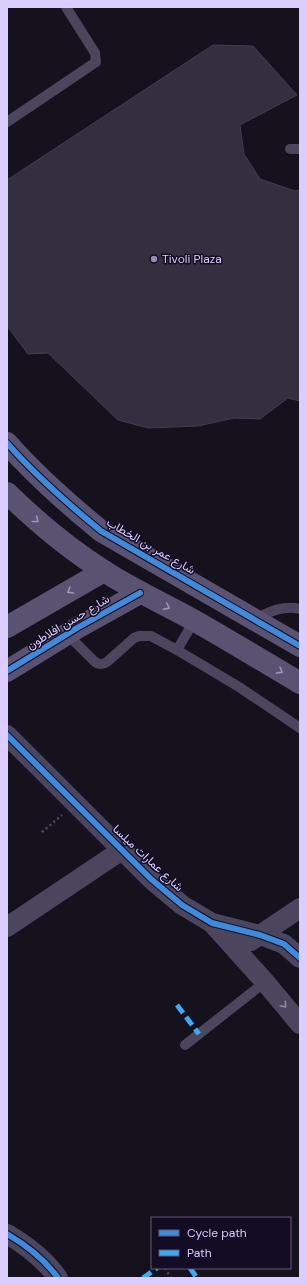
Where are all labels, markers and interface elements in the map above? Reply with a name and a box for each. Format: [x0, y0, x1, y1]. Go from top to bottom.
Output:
place label: Tivoli Plaza [162, 251, 222, 267]
marker: Tivoli Plaza [149, 254, 159, 264]
street label: شارع عمر بن الخطاب [103, 514, 198, 579]
one-way arrow [31, 515, 38, 522]
one-way arrow [67, 586, 74, 593]
street label: شارع حسن افلاطون [24, 591, 113, 654]
one-way arrow [163, 602, 170, 610]
one-way arrow [276, 667, 283, 674]
street label: شارع عمارات ميلسا [109, 821, 187, 896]
one-way arrow [279, 1000, 286, 1007]
legend [151, 1217, 291, 1269]
text: Cycle path [187, 1225, 247, 1241]
text: Path [187, 1245, 212, 1261]

